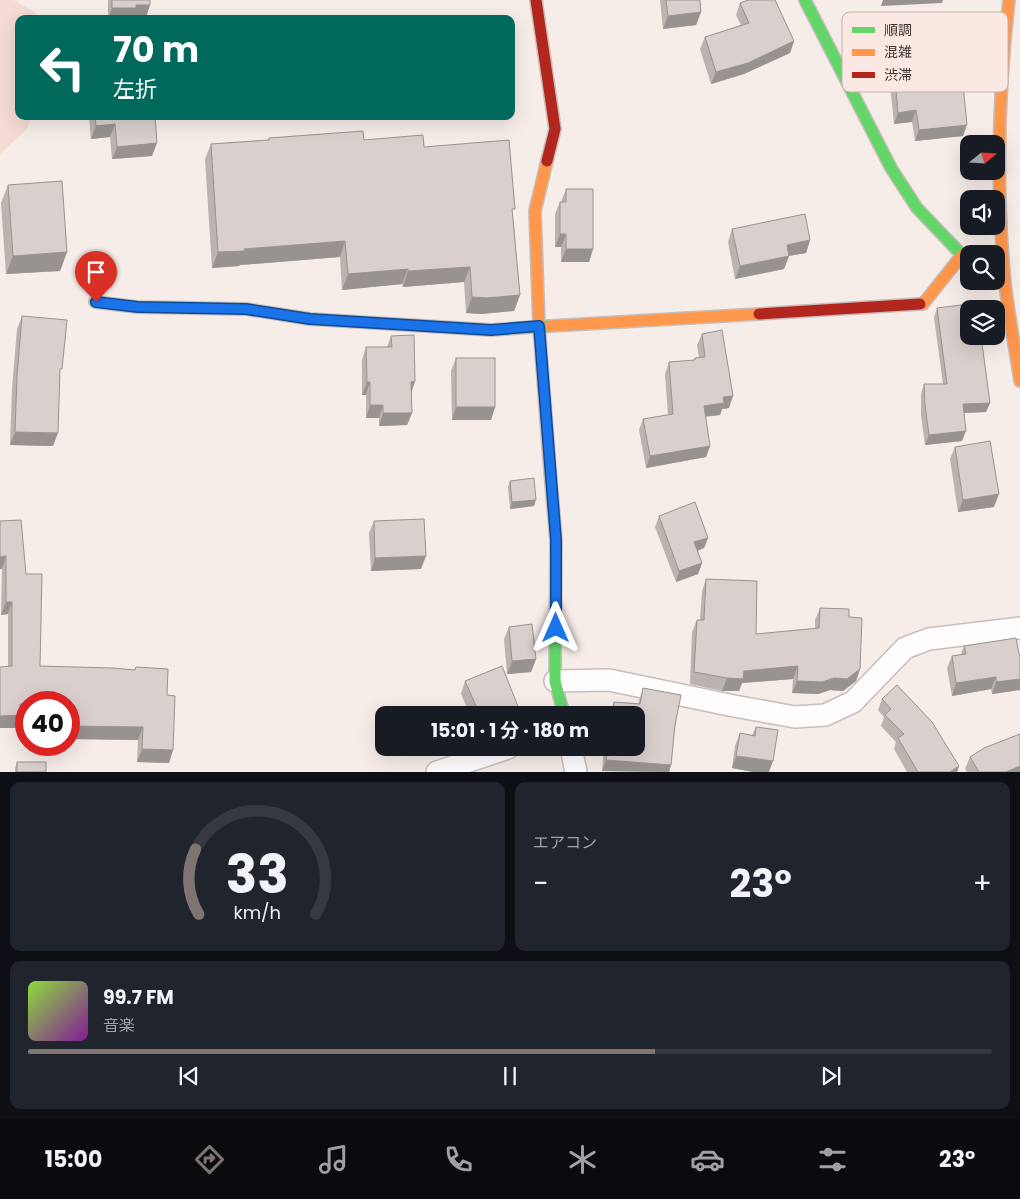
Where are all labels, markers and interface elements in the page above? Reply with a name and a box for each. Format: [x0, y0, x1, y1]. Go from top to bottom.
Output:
legend [842, 12, 1008, 92]
text: 順調 [884, 20, 912, 40]
text: 70 m [113, 25, 199, 74]
icon: left [30, 35, 95, 100]
text: 混雑 [884, 42, 912, 62]
text: 渋滞 [884, 65, 912, 85]
text: 左折 [113, 74, 157, 105]
north arrow [960, 135, 1005, 180]
map controls [960, 135, 1005, 345]
button: sound [960, 190, 1005, 235]
button: search [960, 245, 1005, 290]
pin [75, 251, 117, 302]
icon: arrive [82, 258, 110, 286]
button: layers [960, 300, 1005, 345]
position arrow [529, 601, 581, 653]
speed limit sign: 40 [15, 691, 80, 756]
text: 15:01 · 1 分 · 180 m [431, 717, 589, 744]
text: エアコン [533, 831, 597, 854]
text: 33 [226, 838, 289, 911]
text: 23° [730, 857, 792, 910]
text: − [533, 864, 548, 903]
text: + [973, 864, 992, 903]
text: km/h [234, 900, 281, 925]
text: 99.7 FM [103, 984, 174, 1011]
text: 音楽 [103, 1014, 135, 1037]
icon: previous [175, 1062, 203, 1090]
icon: pause [496, 1062, 524, 1090]
icon: next [817, 1062, 845, 1090]
icon: directions [192, 1142, 227, 1177]
icon: music [316, 1142, 351, 1177]
icon: phone [441, 1142, 476, 1177]
icon: climate [565, 1142, 600, 1177]
icon: car [690, 1142, 725, 1177]
icon: filters [815, 1142, 850, 1177]
text: 15:00 [45, 1144, 102, 1175]
text: 23° [939, 1144, 975, 1175]

